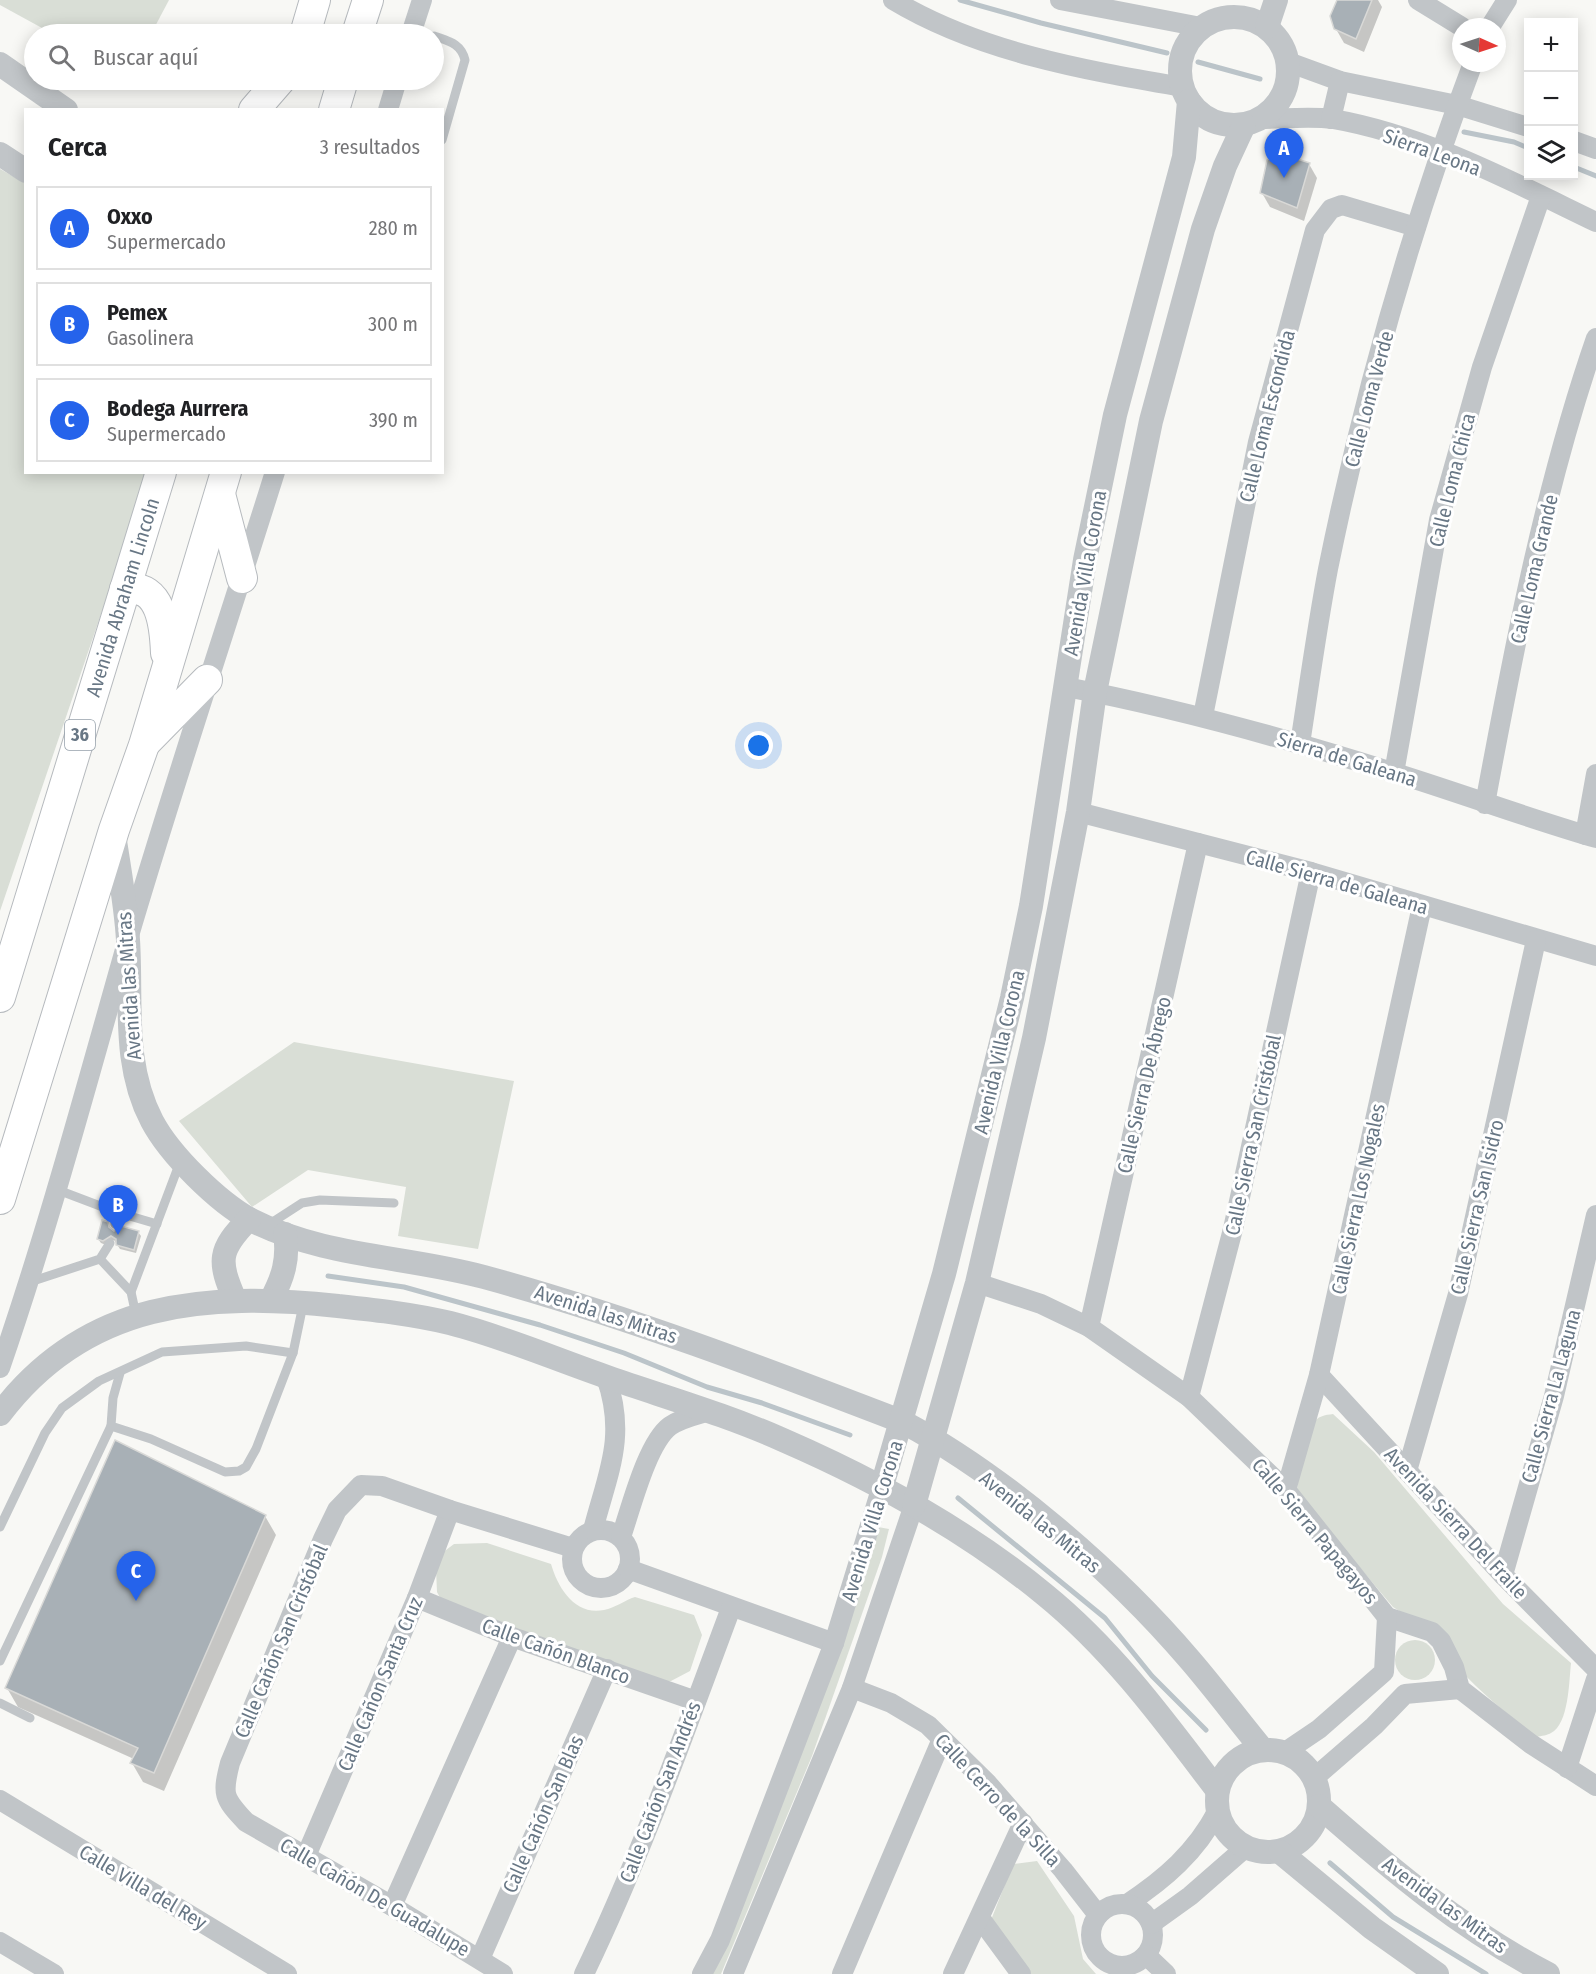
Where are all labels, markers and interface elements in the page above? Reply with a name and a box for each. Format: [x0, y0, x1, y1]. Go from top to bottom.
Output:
north arrow [1452, 18, 1506, 72]
map controls [1524, 18, 1578, 180]
button: + [1524, 18, 1578, 72]
search box [24, 24, 444, 90]
icon: search [45, 41, 78, 74]
text: Buscar aquí [93, 44, 198, 71]
button: − [1524, 72, 1578, 126]
street label: Sierra Leona [1380, 123, 1484, 181]
button: layers [1524, 126, 1578, 180]
pin: A [1264, 128, 1304, 178]
text: Cerca [48, 132, 107, 163]
text: 3 resultados [320, 135, 420, 159]
text: Oxxo [107, 203, 153, 230]
text: A [64, 216, 75, 240]
text: 280 m [369, 216, 418, 240]
text: Supermercado [107, 230, 226, 254]
text: Pemex [107, 299, 167, 326]
text: B [64, 312, 75, 336]
text: 300 m [368, 312, 418, 336]
text: Gasolinera [107, 326, 194, 350]
street label: Calle Loma Escondida [1234, 327, 1300, 505]
street label: Calle Loma Verde [1339, 328, 1399, 470]
text: Bodega Aurrera [107, 395, 248, 422]
text: C [64, 408, 75, 432]
text: 390 m [369, 408, 418, 432]
street label: Calle Loma Chica [1424, 411, 1480, 549]
text: Supermercado [107, 422, 226, 446]
street label: Avenida Villa Corona [1059, 488, 1111, 658]
street label: Calle Loma Grande [1505, 492, 1563, 646]
street label: Avenida Abraham Lincoln [81, 495, 164, 700]
road number: 36 [65, 720, 95, 750]
street label: Sierra de Galeana [1275, 726, 1419, 792]
your location [744, 731, 773, 760]
street label: Calle Sierra de Galeana [1243, 844, 1431, 920]
street label: Avenida las Mitras [112, 911, 146, 1061]
street label: Avenida Villa Corona [968, 968, 1030, 1136]
street label: Calle Sierra De Ábrego [1112, 994, 1176, 1176]
street label: Calle Sierra San Cristóbal [1220, 1032, 1286, 1238]
street label: Calle Sierra Los Nogales [1326, 1101, 1390, 1297]
street label: Calle Sierra San Isidro [1445, 1117, 1509, 1297]
pin: B [98, 1186, 138, 1235]
street label: Avenida las Mitras [532, 1280, 680, 1348]
street label: Calle Sierra La Laguna [1516, 1307, 1586, 1485]
street label: Avenida Villa Corona [836, 1437, 908, 1605]
street label: Avenida Sierra Del Fraile [1380, 1442, 1532, 1604]
street label: Calle Sierra Papagayos [1247, 1453, 1383, 1609]
street label: Avenida las Mitras [975, 1466, 1105, 1578]
street label: Calle Cañón San Cristóbal [229, 1541, 333, 1741]
pin: C [116, 1552, 156, 1601]
street label: Calle Cañon Santa Cruz [332, 1593, 428, 1775]
street label: Calle Cañón Blanco [479, 1613, 633, 1689]
street label: Calle Cañón San Andrés [614, 1698, 706, 1886]
street label: Calle Cerro de la Silla [930, 1729, 1066, 1871]
street label: Calle Cañón San Blas [497, 1731, 589, 1897]
street label: Calle Cañón De Guadalupe [276, 1833, 474, 1961]
street label: Calle Villa del Rey [75, 1839, 211, 1935]
street label: Avenida las Mitras [1378, 1852, 1512, 1958]

